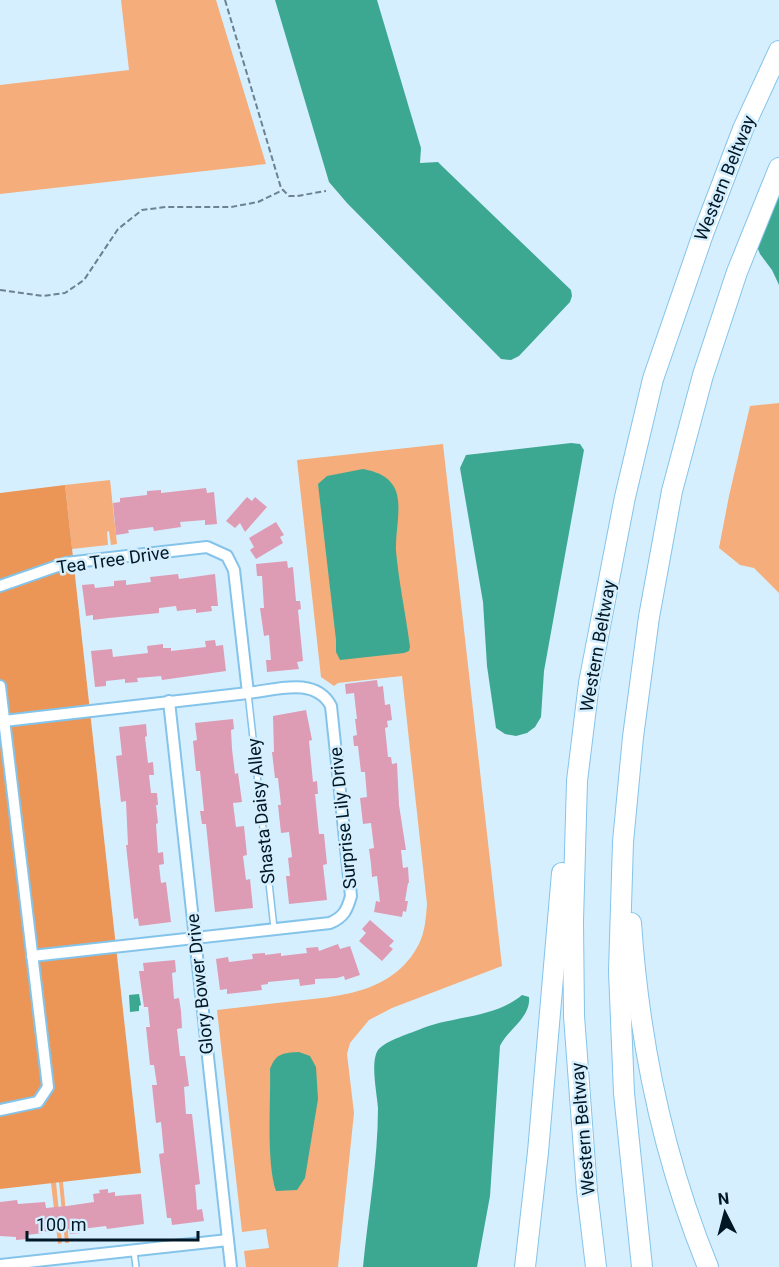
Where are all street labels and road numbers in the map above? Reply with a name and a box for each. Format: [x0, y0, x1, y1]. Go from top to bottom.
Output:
street label: Western Beltway [690, 112, 759, 243]
street label: Tea Tree Drive [55, 541, 171, 578]
street label: Western Beltway [576, 578, 619, 713]
street label: Shasta Daisy Alley [242, 737, 279, 885]
street label: Surprise Lily Drive [325, 746, 360, 890]
street label: Glory Bower Drive [182, 912, 217, 1056]
street label: Western Beltway [566, 1061, 599, 1196]

